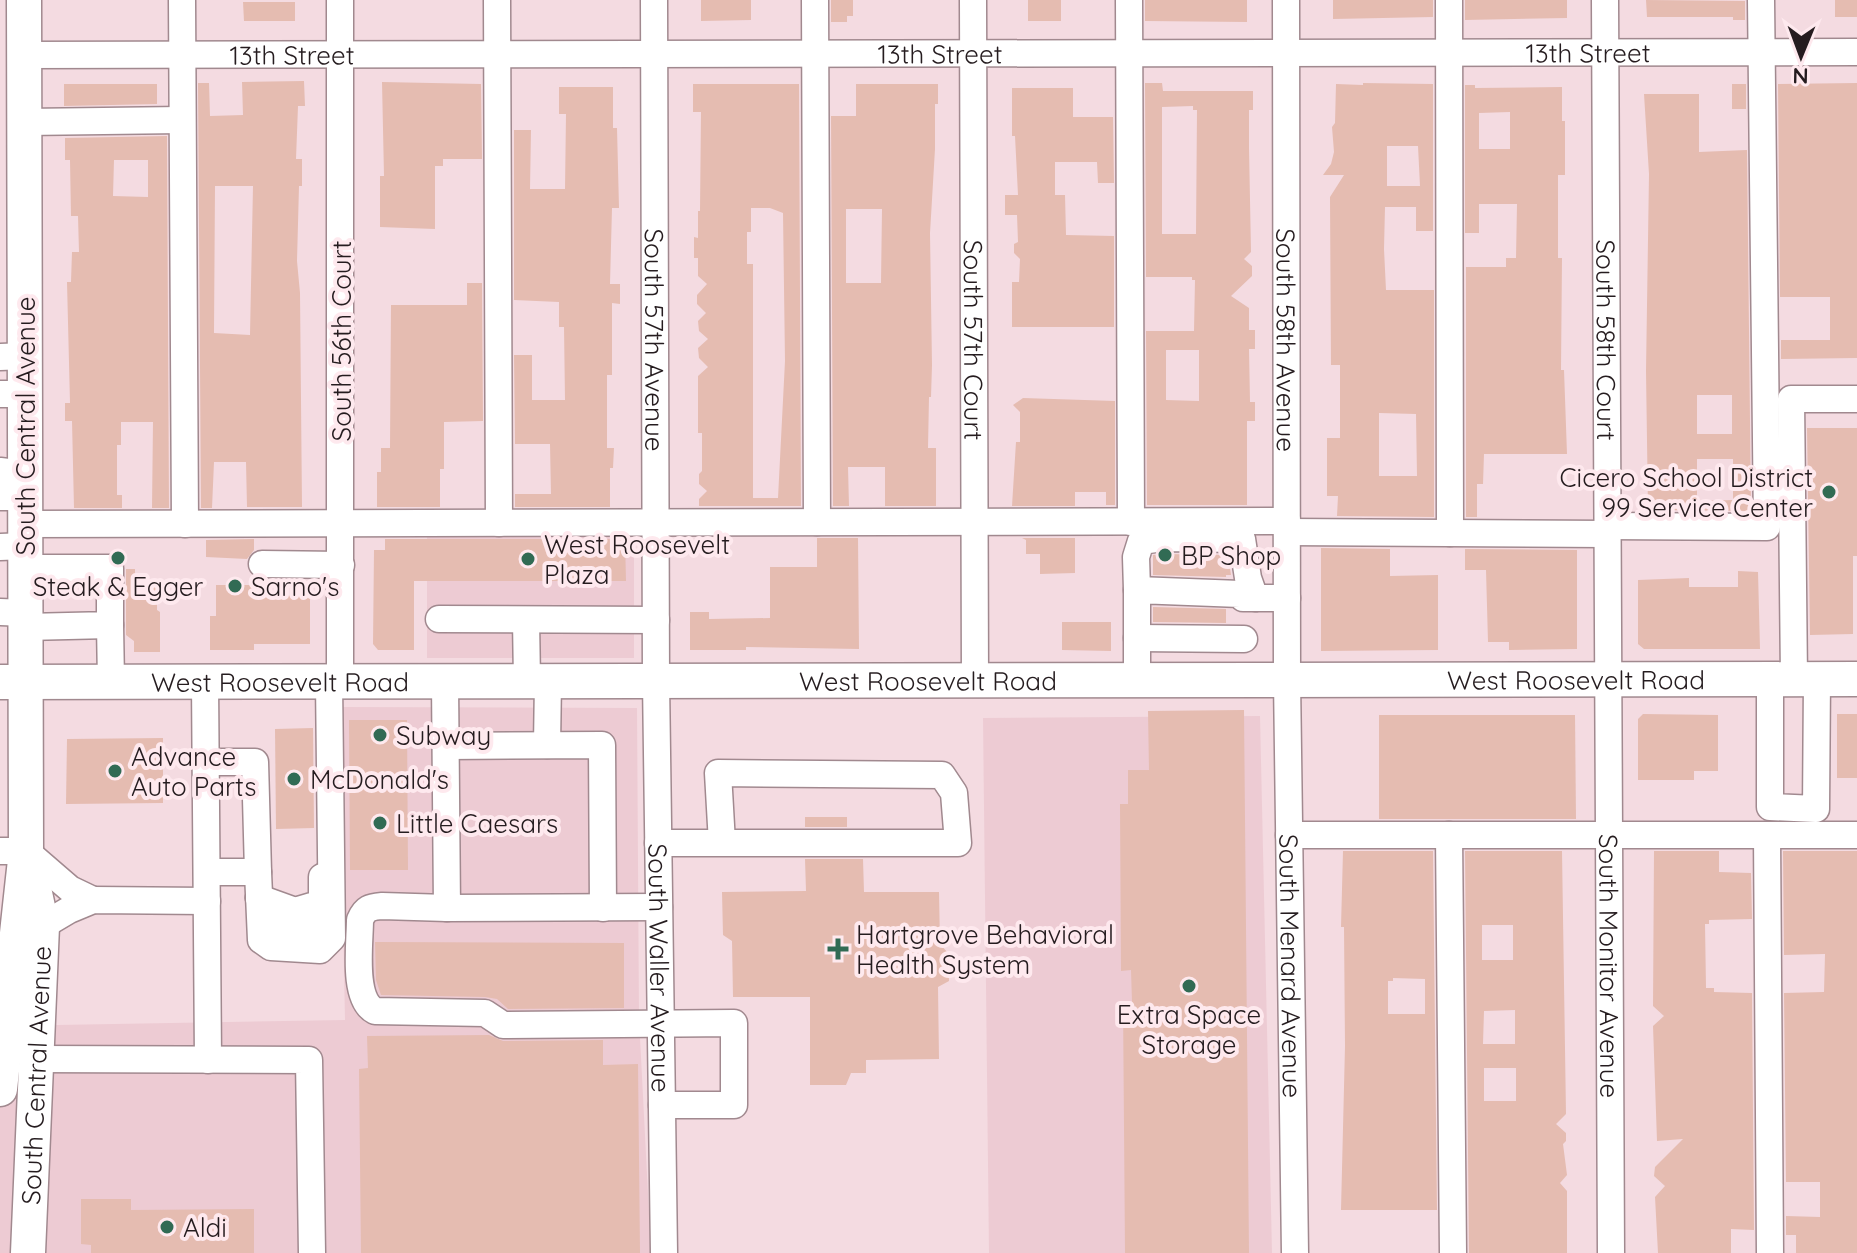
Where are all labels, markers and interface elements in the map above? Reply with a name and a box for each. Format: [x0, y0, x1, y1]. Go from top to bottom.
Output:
north arrow [1761, 16, 1841, 96]
street label: 13th Street [1525, 36, 1651, 69]
street label: 13th Street [877, 37, 1003, 70]
street label: 13th Street [229, 38, 355, 71]
text: N [1792, 62, 1809, 90]
street label: South 57th Avenue [638, 228, 672, 452]
street label: South 58th Avenue [1270, 228, 1303, 452]
street label: South 58th Court [1590, 239, 1624, 441]
street label: South 57th Court [957, 240, 991, 440]
street label: South 56th Court [325, 241, 358, 441]
street label: South Central Avenue [9, 297, 42, 555]
place label: Cicero School District 99 Service Center [1560, 461, 1813, 524]
marker: Cicero School District 99 Service Center [1820, 483, 1838, 501]
place label: West Roosevelt Plaza [544, 528, 730, 591]
place label: BP Shop [1181, 539, 1281, 572]
marker: BP Shop [1156, 546, 1174, 564]
marker: Steak & Egger [109, 549, 127, 567]
marker: West Roosevelt Plaza [519, 550, 537, 568]
place label: Steak & Egger [33, 570, 203, 603]
place label: Sarno's [251, 570, 339, 603]
marker: Sarno's [226, 577, 244, 595]
street label: West Roosevelt Road [1447, 663, 1705, 696]
street label: West Roosevelt Road [799, 664, 1057, 697]
street label: West Roosevelt Road [151, 665, 409, 698]
place label: Subway [396, 719, 491, 752]
marker: Subway [371, 726, 389, 744]
place label: Advance Auto Parts [131, 740, 257, 803]
marker: Advance Auto Parts [106, 762, 124, 780]
place label: McDonald's [310, 763, 449, 796]
marker: McDonald's [285, 770, 303, 788]
place label: Little Caesars [396, 807, 558, 840]
marker: Little Caesars [371, 814, 389, 832]
street label: South Menard Avenue [1273, 834, 1309, 1098]
street label: South Monitor Avenue [1592, 834, 1627, 1098]
street label: South Waller Avenue [642, 843, 678, 1093]
place label: Hartgrove Behavioral Health System [856, 918, 1114, 981]
marker: Hartgrove Behavioral Health System [827, 938, 849, 960]
street label: South Central Avenue [14, 945, 58, 1205]
marker: Extra Space Storage [1180, 977, 1198, 995]
place label: Extra Space Storage [1117, 998, 1261, 1061]
place label: Aldi [183, 1211, 227, 1244]
marker: Aldi [158, 1218, 176, 1236]

